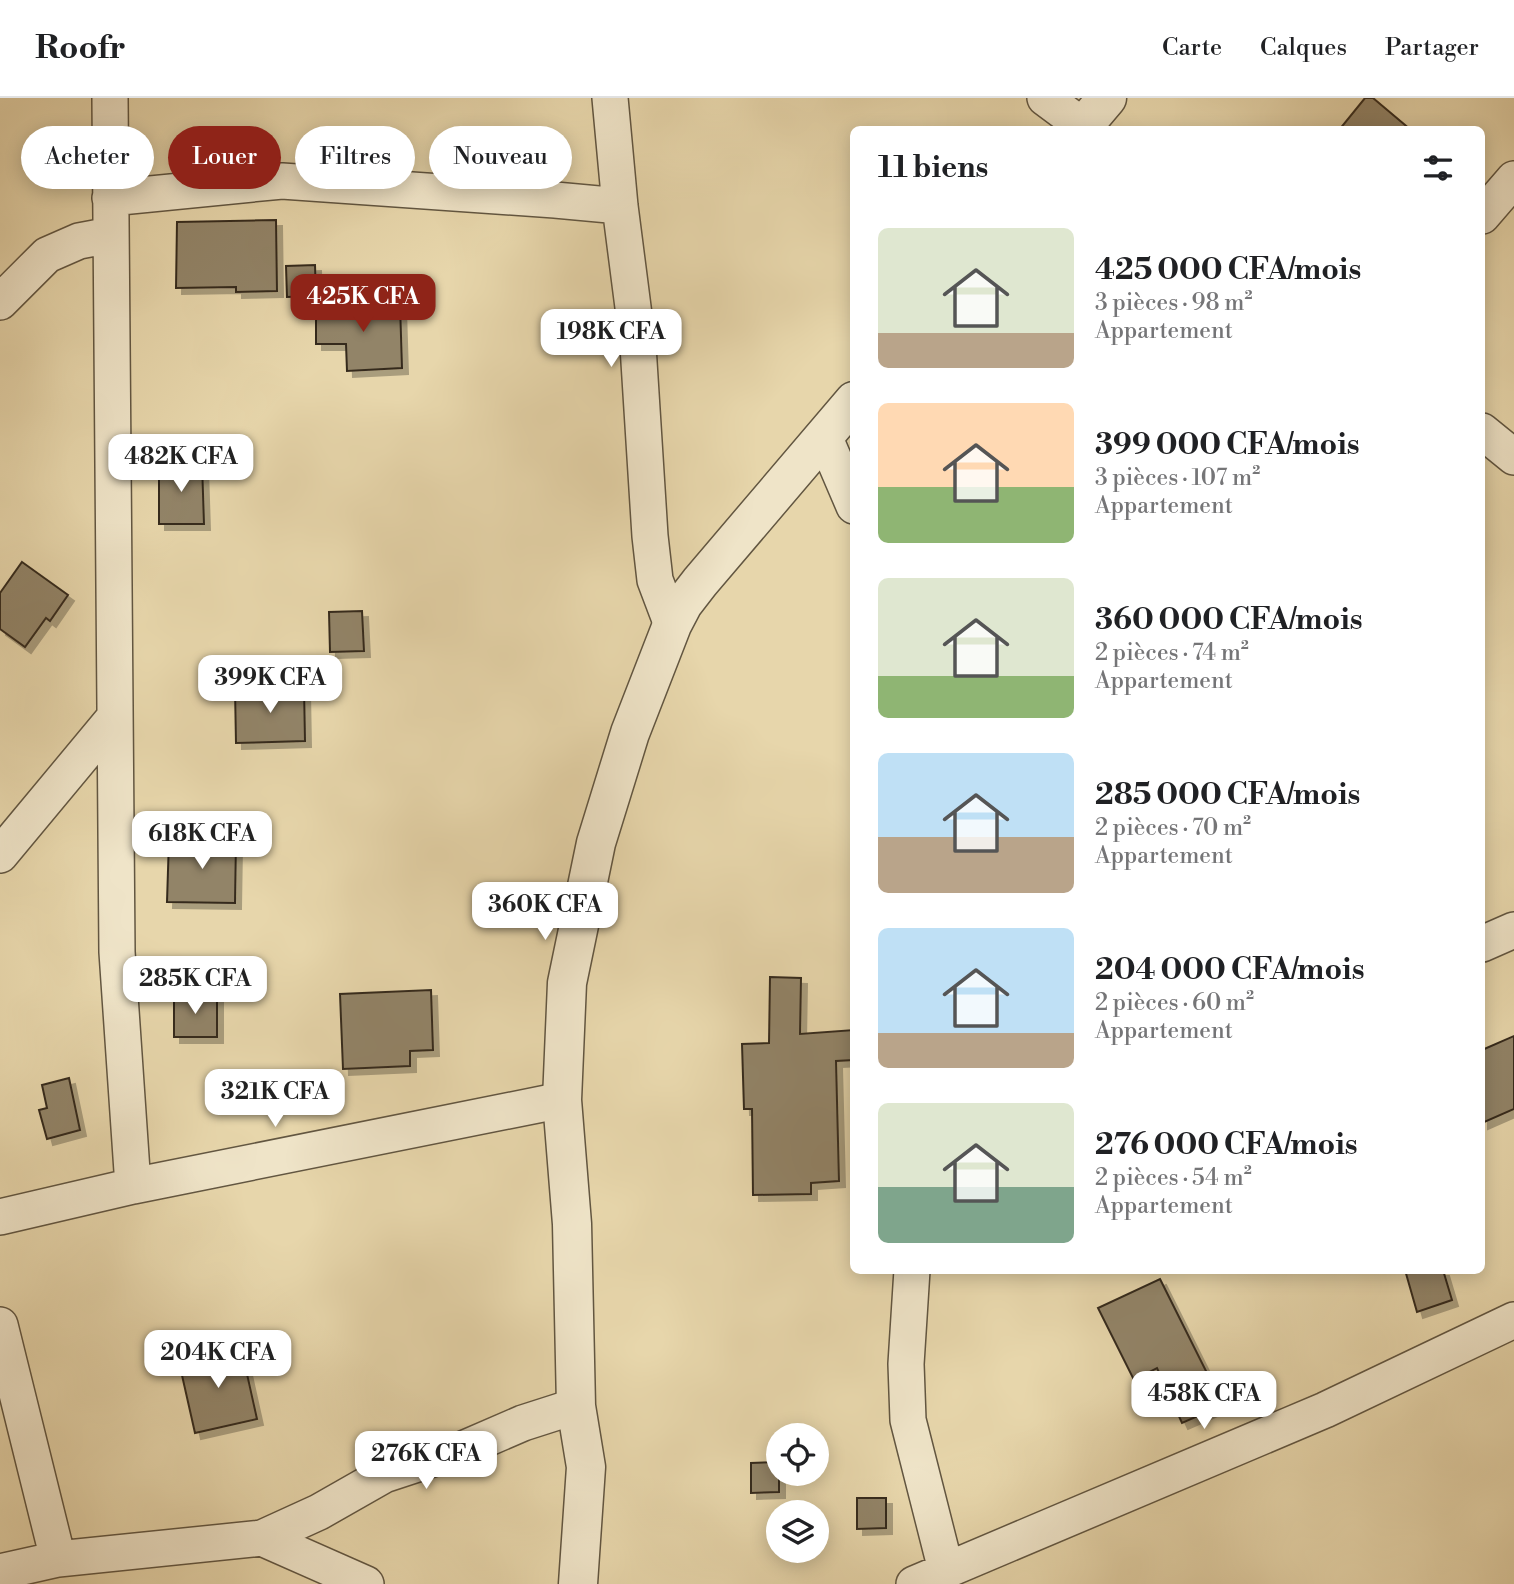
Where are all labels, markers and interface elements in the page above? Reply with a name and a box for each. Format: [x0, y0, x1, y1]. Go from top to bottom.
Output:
text: Roofr [35, 28, 126, 69]
text: Carte [1162, 33, 1222, 63]
text: Calques [1260, 33, 1347, 63]
text: Partager [1385, 33, 1479, 63]
chip: Acheter [21, 126, 154, 189]
chip: Louer [168, 126, 281, 189]
chip: Filtres [295, 126, 415, 189]
chip: Nouveau [429, 126, 572, 189]
text: 11 biens [878, 149, 988, 187]
icon: filters [1419, 149, 1457, 187]
text: 425 000 CFA/mois [1095, 251, 1361, 289]
icon: home [934, 256, 1018, 340]
pin: 425K CFA [291, 274, 435, 334]
text: 425K CFA [307, 283, 419, 311]
text: 3 pièces · 98 m² [1095, 289, 1253, 317]
pin: 198K CFA [539, 310, 683, 369]
text: Appartement [1095, 317, 1233, 345]
text: 198K CFA [557, 318, 665, 346]
text: 399 000 CFA/mois [1095, 426, 1360, 464]
icon: home [934, 431, 1018, 515]
pin: 482K CFA [109, 434, 253, 494]
text: 482K CFA [124, 443, 238, 471]
text: 3 pièces · 107 m² [1095, 464, 1260, 492]
text: Appartement [1095, 492, 1233, 520]
text: 360 000 CFA/mois [1095, 601, 1363, 639]
icon: home [934, 606, 1018, 690]
text: 2 pièces · 74 m² [1095, 639, 1249, 667]
pin: 399K CFA [198, 656, 342, 715]
text: 399K CFA [214, 664, 326, 692]
text: Appartement [1095, 667, 1233, 695]
text: 285 000 CFA/mois [1095, 776, 1360, 814]
icon: home [934, 781, 1018, 865]
pin: 618K CFA [130, 812, 274, 871]
text: 2 pièces · 70 m² [1095, 814, 1251, 842]
text: 618K CFA [148, 820, 256, 848]
text: Appartement [1095, 842, 1233, 870]
pin: 360K CFA [473, 882, 617, 942]
text: 360K CFA [488, 891, 602, 919]
text: 204 000 CFA/mois [1095, 951, 1365, 989]
pin: 285K CFA [123, 956, 267, 1016]
icon: home [934, 956, 1018, 1040]
text: 285K CFA [139, 965, 251, 993]
text: 2 pièces · 60 m² [1095, 989, 1254, 1017]
text: Appartement [1095, 1017, 1233, 1045]
pin: 321K CFA [203, 1070, 347, 1129]
text: 321K CFA [221, 1078, 329, 1106]
text: 276 000 CFA/mois [1095, 1126, 1358, 1164]
icon: home [934, 1131, 1018, 1215]
text: 2 pièces · 54 m² [1095, 1164, 1252, 1192]
text: Appartement [1095, 1192, 1233, 1220]
pin: 204K CFA [146, 1330, 290, 1390]
text: 204K CFA [160, 1339, 276, 1367]
pin: 458K CFA [1132, 1372, 1276, 1431]
text: 458K CFA [1147, 1380, 1261, 1408]
map controls [766, 1423, 829, 1563]
button: locate [766, 1423, 829, 1486]
pin: 276K CFA [354, 1432, 498, 1491]
text: 276K CFA [371, 1440, 481, 1468]
button: layers [766, 1500, 829, 1563]

